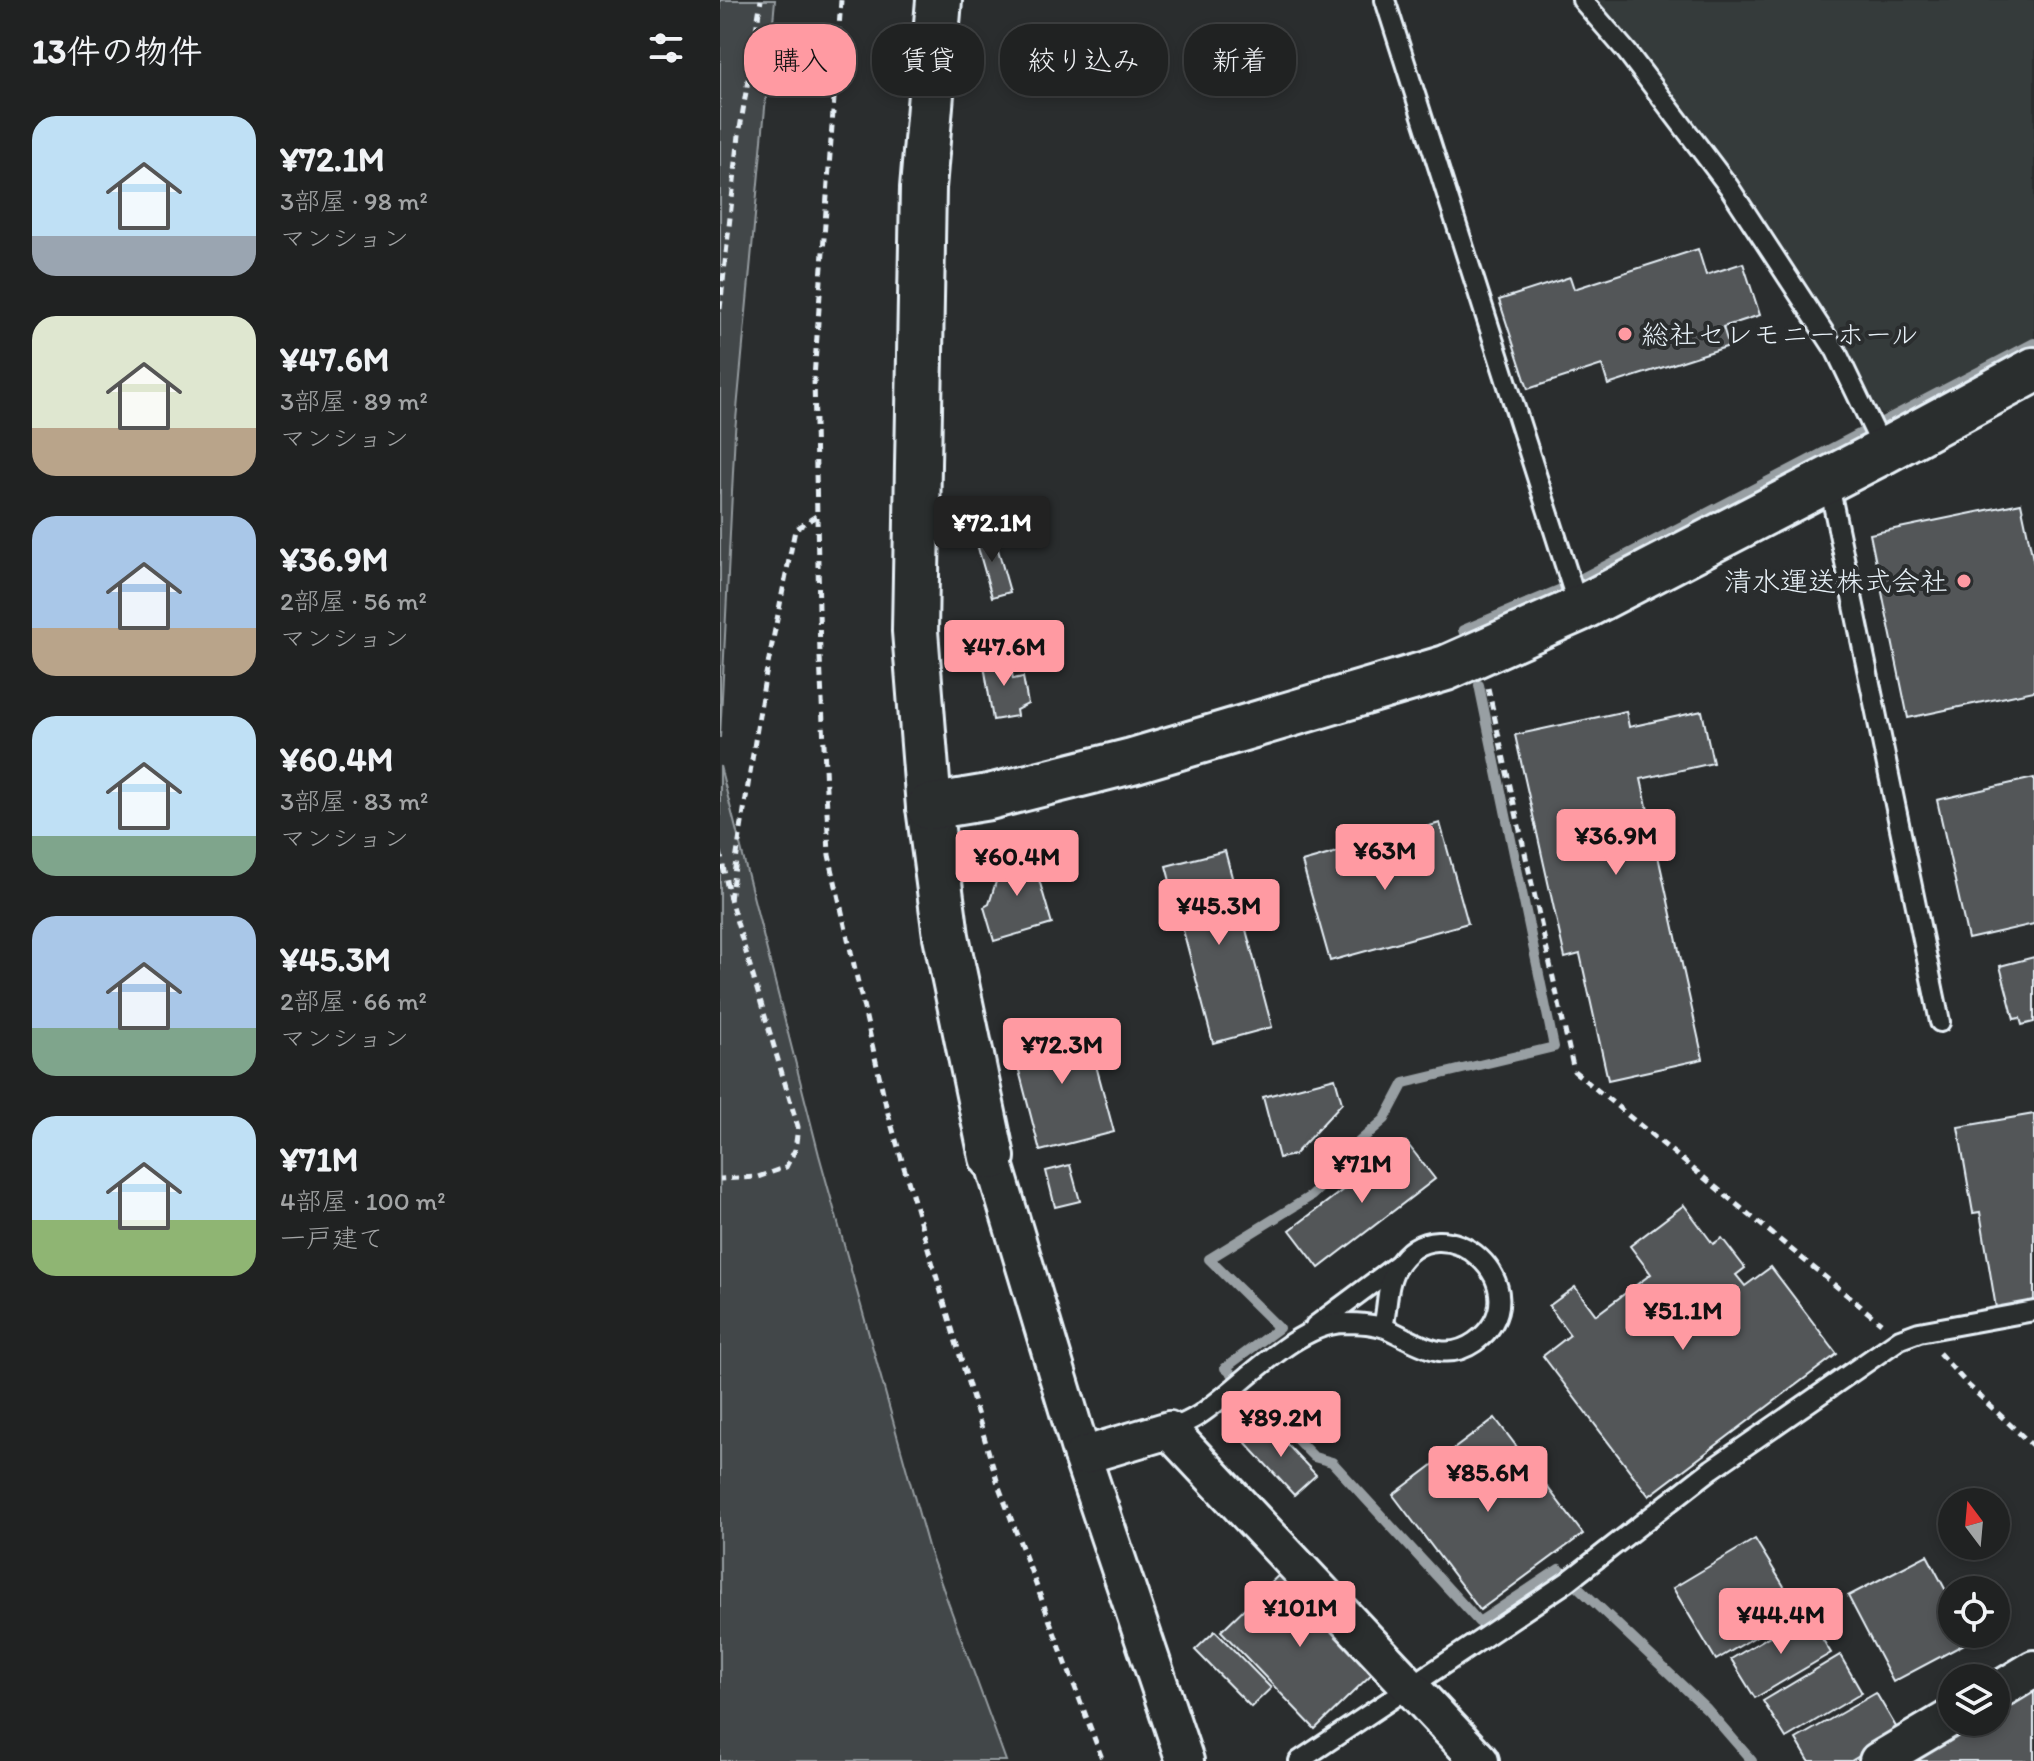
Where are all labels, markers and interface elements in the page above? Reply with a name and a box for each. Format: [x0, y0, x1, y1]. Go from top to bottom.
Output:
chip: 購入 [744, 24, 856, 96]
chip: 賃貸 [872, 24, 984, 96]
chip: 絞り込み [1000, 24, 1168, 96]
chip: 新着 [1184, 24, 1296, 96]
icon: filters [644, 26, 688, 70]
text: 13件の物件 [32, 31, 202, 72]
text: ¥72.1M [280, 139, 385, 180]
icon: home [96, 148, 192, 244]
text: 3部屋 · 98 m² [280, 185, 428, 217]
text: マンション [280, 222, 409, 254]
place label: 総社セレモニーホール [1641, 317, 1919, 351]
marker: 総社セレモニーホール [1616, 325, 1634, 343]
text: ¥47.6M [280, 339, 389, 380]
icon: home [96, 348, 192, 444]
text: 3部屋 · 89 m² [280, 385, 428, 417]
text: マンション [280, 422, 409, 454]
pin: ¥72.1M [927, 496, 1057, 564]
text: ¥72.1M [952, 506, 1032, 538]
text: ¥36.9M [280, 539, 388, 580]
icon: home [96, 548, 192, 644]
place label: 清水運送株式会社 [1724, 564, 1948, 598]
marker: 清水運送株式会社 [1955, 572, 1973, 590]
text: 2部屋 · 56 m² [280, 585, 427, 617]
pin: ¥47.6M [939, 620, 1069, 688]
text: マンション [280, 622, 409, 654]
text: ¥47.6M [962, 630, 1046, 662]
text: ¥60.4M [280, 739, 394, 780]
icon: home [96, 748, 192, 844]
text: 3部屋 · 83 m² [280, 785, 428, 817]
pin: ¥36.9M [1551, 809, 1681, 877]
text: ¥36.9M [1575, 819, 1657, 851]
text: マンション [280, 822, 409, 854]
pin: ¥63M [1338, 824, 1432, 892]
pin: ¥60.4M [952, 830, 1082, 898]
text: ¥63M [1354, 834, 1416, 866]
text: ¥60.4M [974, 840, 1060, 872]
pin: ¥45.3M [1154, 879, 1284, 947]
text: ¥45.3M [1177, 889, 1261, 921]
text: ¥45.3M [280, 939, 391, 980]
icon: home [96, 948, 192, 1044]
text: 2部屋 · 66 m² [280, 985, 427, 1017]
pin: ¥72.3M [997, 1018, 1127, 1086]
text: マンション [280, 1022, 409, 1054]
text: ¥72.3M [1021, 1028, 1103, 1060]
pin: ¥71M [1315, 1137, 1409, 1205]
text: ¥71M [280, 1139, 358, 1180]
text: ¥71M [1332, 1147, 1392, 1179]
icon: home [96, 1148, 192, 1244]
text: 4部屋 · 100 m² [280, 1185, 446, 1217]
text: 一戸建て [280, 1222, 384, 1254]
pin: ¥51.1M [1618, 1284, 1748, 1352]
text: ¥51.1M [1643, 1294, 1723, 1326]
pin: ¥89.2M [1216, 1391, 1346, 1459]
text: ¥89.2M [1240, 1401, 1322, 1433]
pin: ¥85.6M [1423, 1446, 1553, 1514]
text: ¥85.6M [1446, 1456, 1530, 1488]
north arrow [1938, 1488, 2010, 1560]
map controls [1938, 1488, 2010, 1736]
button: locate [1938, 1576, 2010, 1648]
pin: ¥101M [1244, 1581, 1356, 1649]
pin: ¥44.4M [1716, 1588, 1846, 1656]
text: ¥101M [1262, 1591, 1338, 1623]
text: ¥44.4M [1737, 1598, 1825, 1630]
button: layers [1938, 1664, 2010, 1736]

